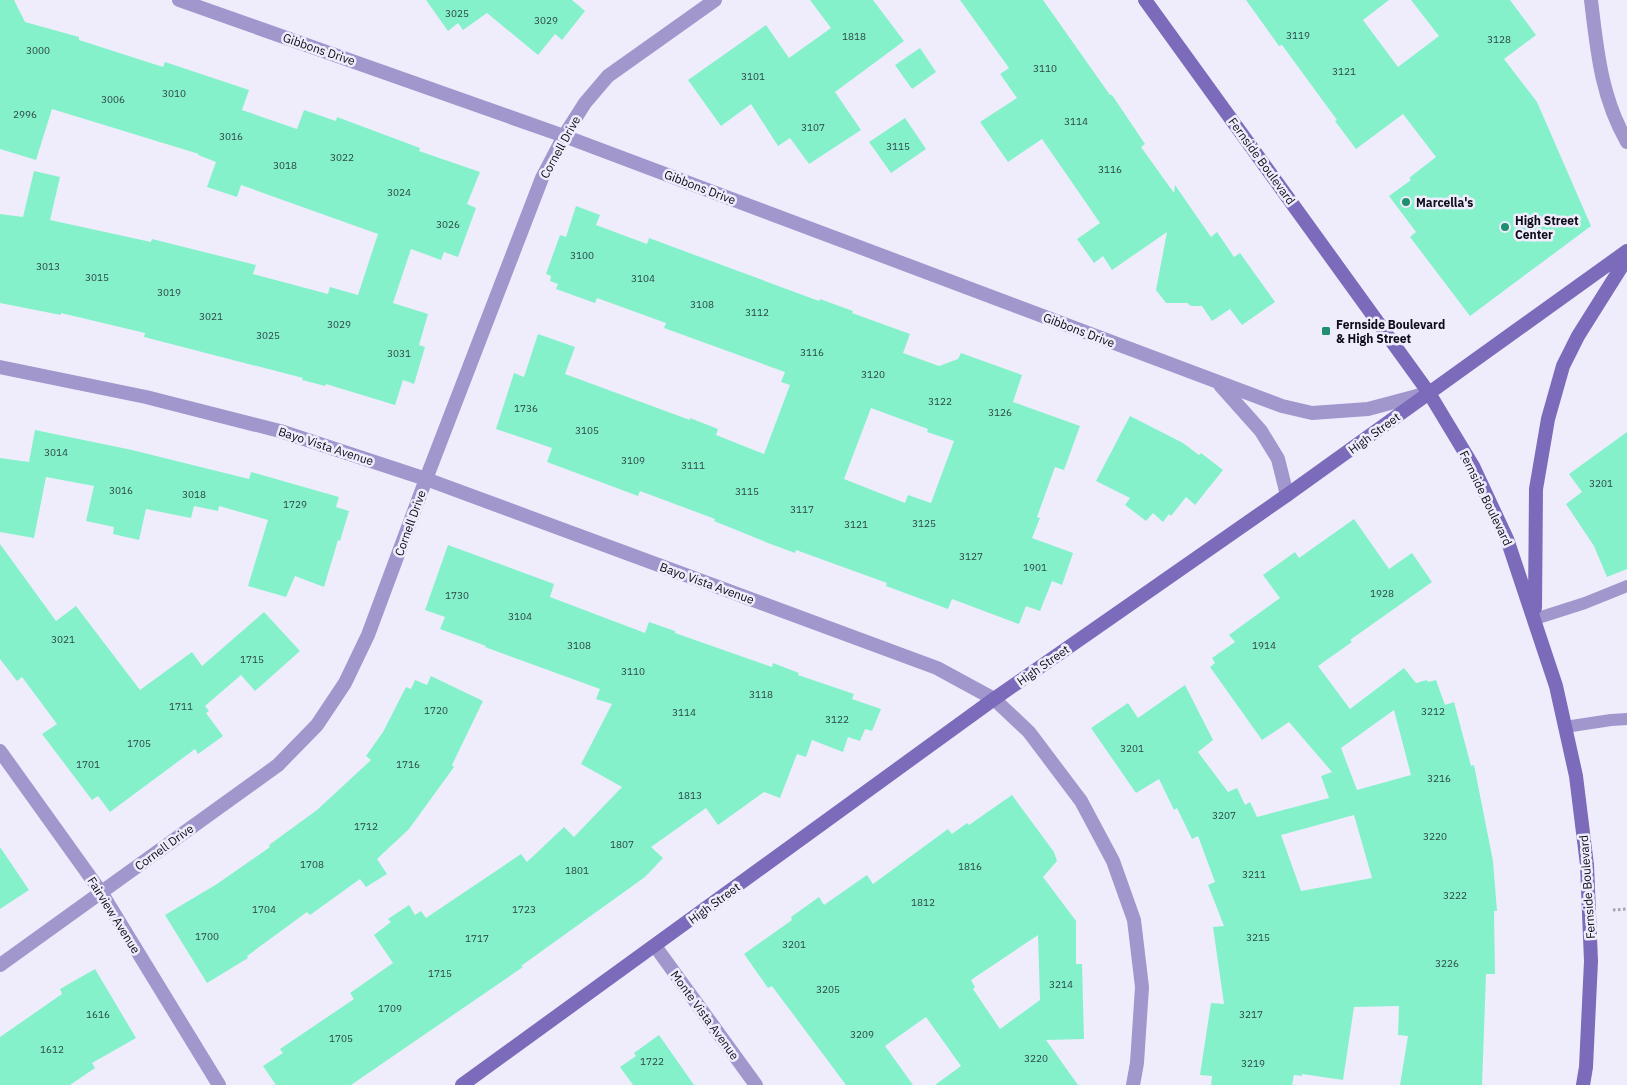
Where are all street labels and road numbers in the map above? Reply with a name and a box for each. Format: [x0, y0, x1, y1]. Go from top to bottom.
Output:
street label: Gibbons Drive [281, 30, 357, 68]
street label: Cornell Drive [537, 113, 584, 181]
street label: Fernside Boulevard [1225, 114, 1299, 208]
street label: Gibbons Drive [662, 167, 738, 208]
street label: Gibbons Drive [1041, 310, 1117, 351]
street label: High Street [1345, 409, 1403, 457]
street label: Bayo Vista Avenue [276, 424, 376, 469]
street label: Fernside Boulevard [1456, 448, 1516, 548]
street label: Cornell Drive [391, 488, 429, 558]
street label: Bayo Vista Avenue [658, 559, 757, 607]
street label: High Street [1014, 642, 1072, 688]
street label: Cornell Drive [132, 820, 197, 873]
street label: Fernside Boulevard [1576, 835, 1598, 939]
street label: Fairview Avenue [84, 874, 144, 957]
street label: High Street [685, 879, 743, 927]
street label: Monte Vista Avenue [668, 968, 743, 1063]

